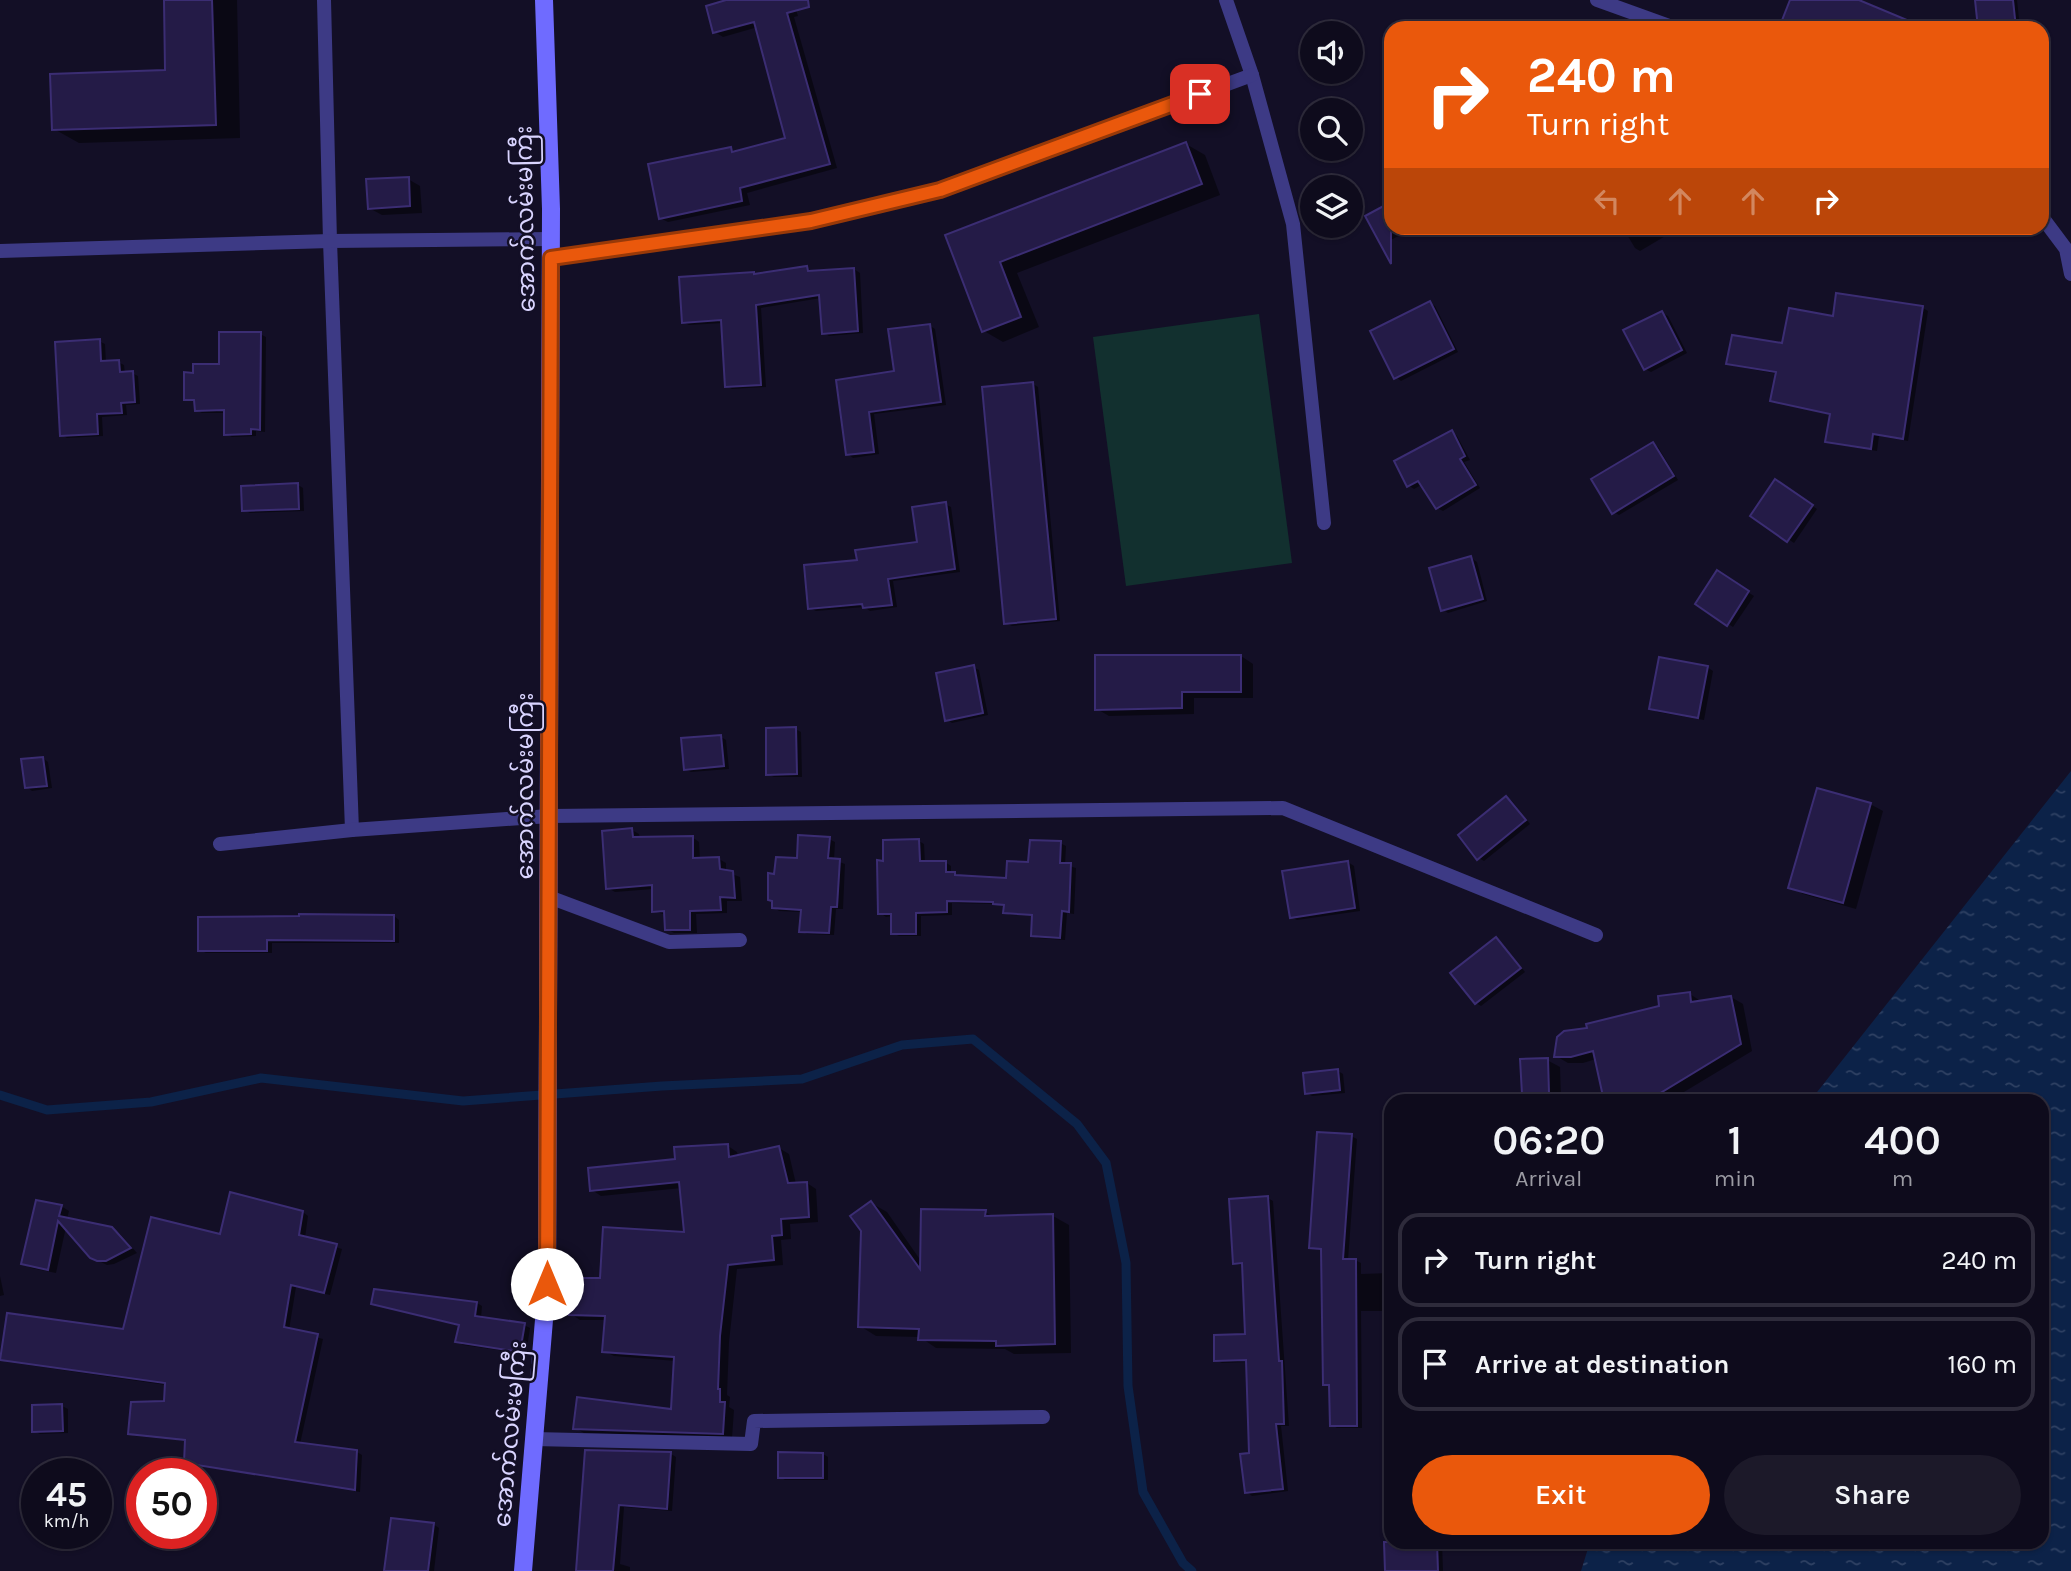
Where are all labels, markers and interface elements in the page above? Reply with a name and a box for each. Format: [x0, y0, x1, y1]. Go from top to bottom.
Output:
map controls [1300, 21, 1363, 238]
button: sound [1300, 21, 1363, 84]
text: 240 m [1527, 47, 1676, 104]
icon: right [1412, 49, 1503, 140]
pin [1170, 64, 1230, 124]
icon: arrive [1181, 75, 1219, 113]
button: search [1300, 98, 1363, 161]
text: Turn right [1527, 106, 1669, 143]
street label: အောက်လမ်းမကြီး [507, 125, 546, 313]
button: layers [1300, 175, 1363, 238]
icon: left [1588, 182, 1626, 220]
icon: ahead [1661, 182, 1699, 220]
icon: ahead [1734, 182, 1772, 220]
icon: right [1807, 182, 1845, 220]
street label: အောက်လမ်းမကြီး [509, 693, 544, 879]
text: 06:20 [1492, 1115, 1605, 1165]
text: 1 [1727, 1115, 1742, 1165]
text: 400 [1864, 1115, 1941, 1165]
text: Arrival [1515, 1165, 1582, 1192]
text: min [1714, 1165, 1756, 1192]
text: m [1892, 1165, 1913, 1192]
icon: right [1416, 1241, 1454, 1279]
text: Turn right [1475, 1245, 1596, 1276]
text: 240 m [1941, 1245, 2017, 1276]
position arrow [510, 1247, 584, 1321]
street label: အောက်လမ်းမကြီး [486, 1340, 537, 1529]
icon: arrive [1416, 1345, 1454, 1383]
text: Arrive at destination [1475, 1349, 1729, 1380]
text: 160 m [1948, 1349, 2017, 1380]
button: Exit [1412, 1455, 1710, 1535]
button: Share [1724, 1455, 2021, 1535]
speed limit sign: 50 [126, 1458, 217, 1549]
text: 45 [46, 1474, 87, 1515]
text: km/h [44, 1510, 89, 1532]

